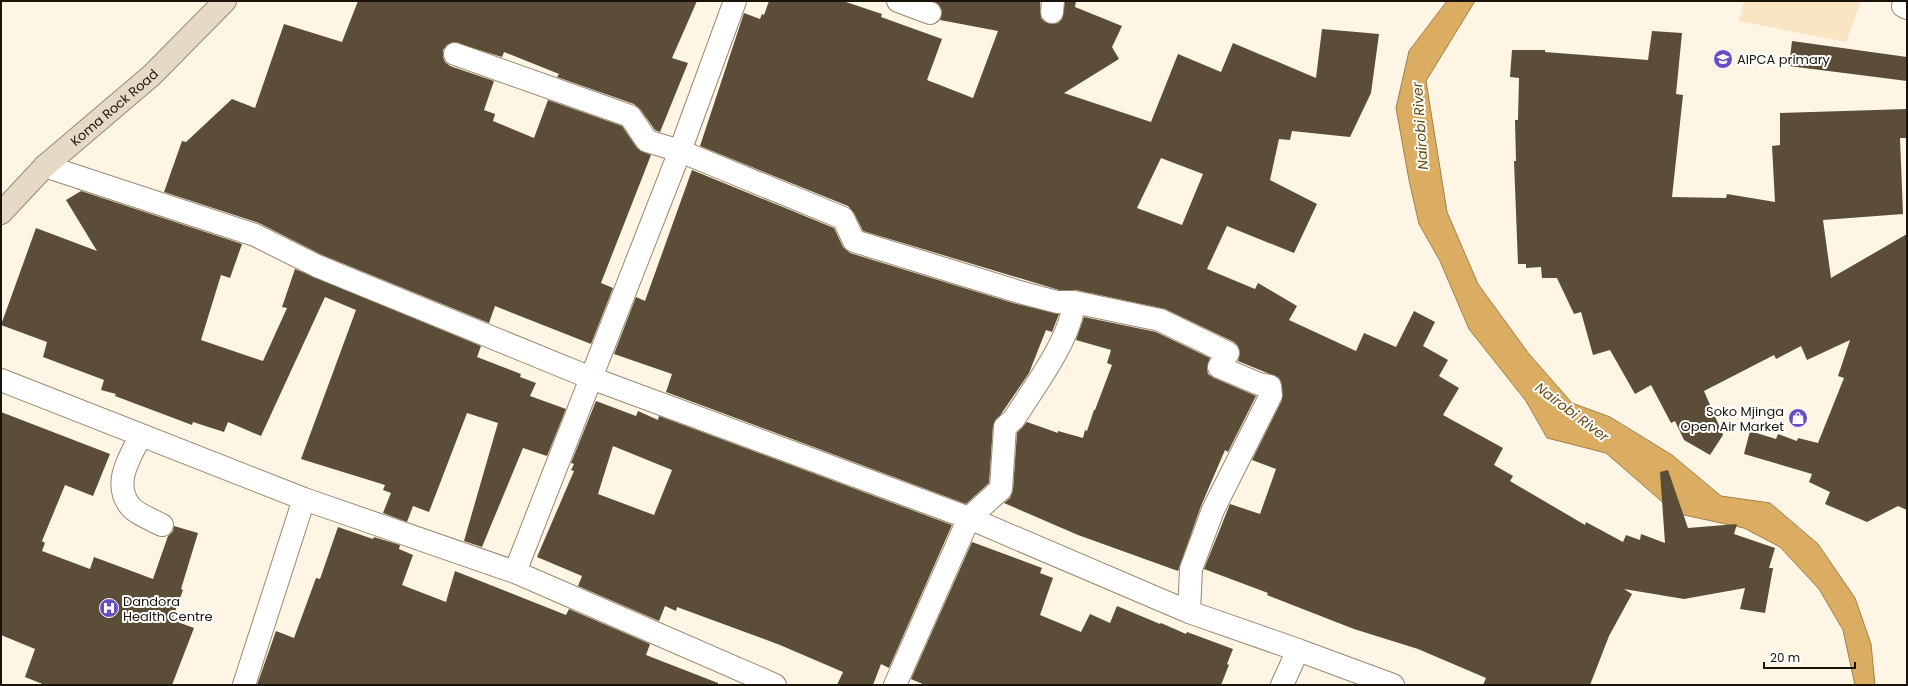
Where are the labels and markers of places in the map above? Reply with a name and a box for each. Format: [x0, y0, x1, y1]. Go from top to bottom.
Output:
school or university icon: AIPCA primary [1712, 48, 1734, 70]
place label: AIPCA primary [1737, 50, 1831, 69]
place label: Soko Mjinga Open Air Market [1681, 402, 1784, 436]
shop icon: Soko Mjinga Open Air Market [1787, 407, 1809, 429]
place label: Dandora Health Centre [123, 592, 213, 626]
hospital icon: Dandora Health Centre [98, 597, 120, 619]

